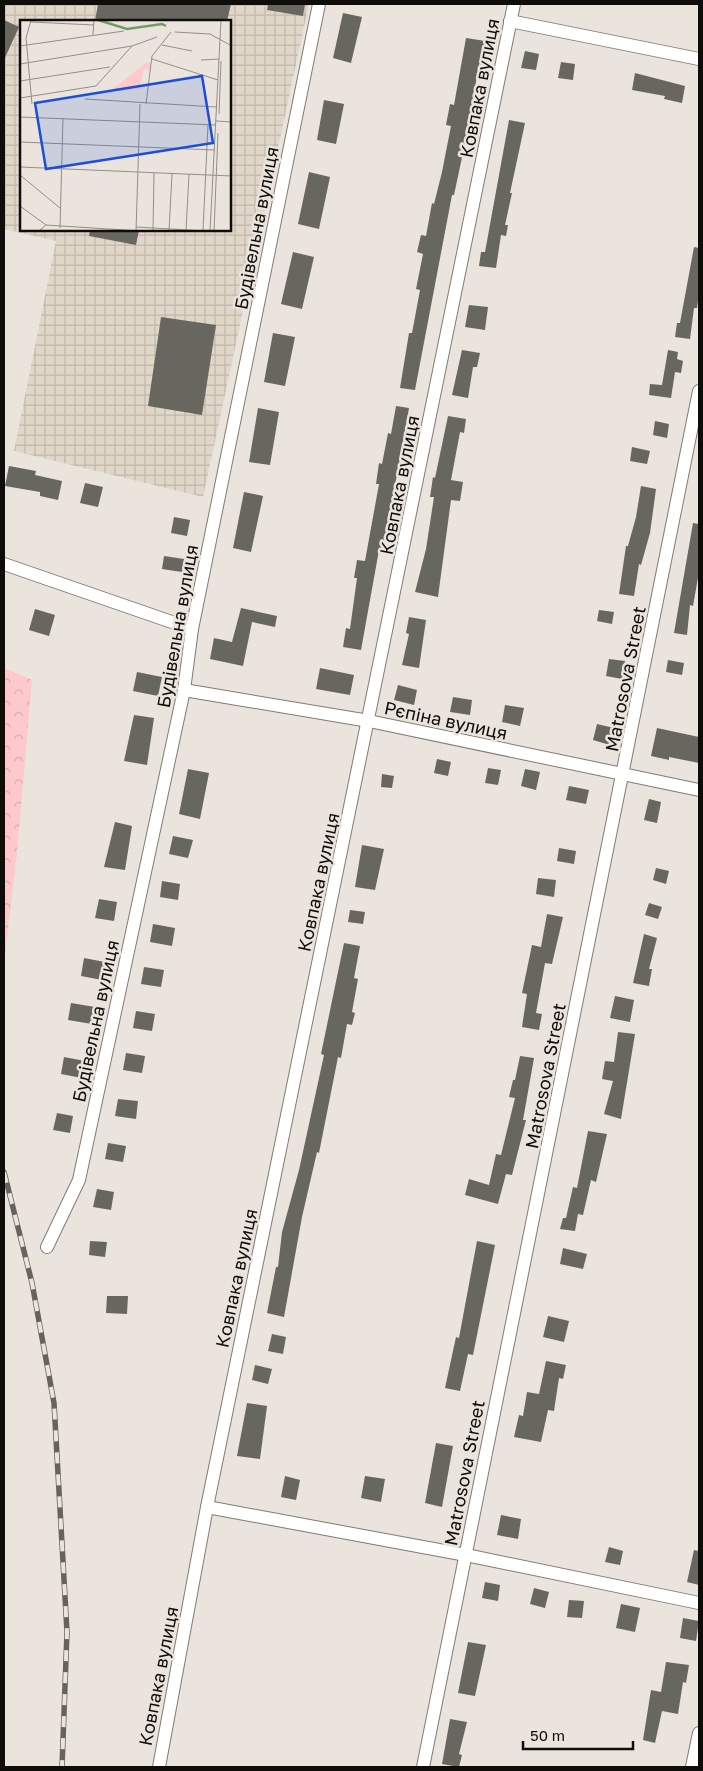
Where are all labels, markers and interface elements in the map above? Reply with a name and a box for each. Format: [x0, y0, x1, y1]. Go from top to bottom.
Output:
street label: Ковпака вулиця [455, 16, 503, 160]
inset map [20, 20, 231, 231]
street label: Будівельна вулиця [229, 145, 283, 311]
street label: Ковпака вулиця [375, 413, 423, 557]
street label: Будівельна вулиця [152, 543, 202, 709]
street label: Matrosova Street [600, 604, 650, 754]
street label: Рєпіна вулиця [382, 696, 510, 744]
street label: Ковпака вулиця [293, 810, 343, 954]
street label: Будівельна вулиця [67, 938, 123, 1104]
street label: Matrosova Street [520, 1001, 570, 1151]
street label: Ковпака вулиця [211, 1206, 261, 1350]
street label: Matrosova Street [439, 1398, 489, 1548]
street label: Ковпака вулиця [134, 1604, 182, 1748]
scale bar [523, 1718, 633, 1750]
text: 50 m [530, 1726, 565, 1744]

